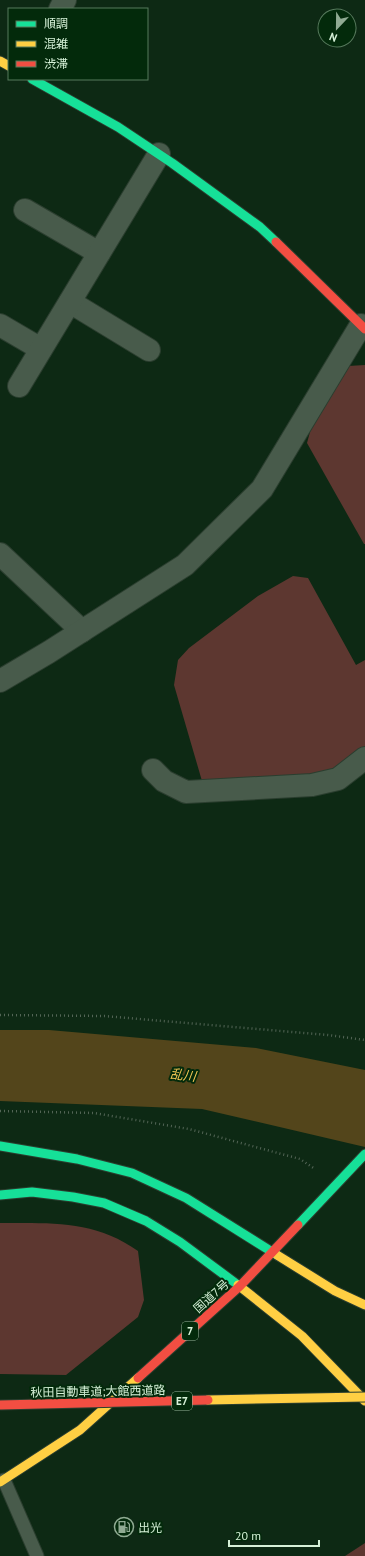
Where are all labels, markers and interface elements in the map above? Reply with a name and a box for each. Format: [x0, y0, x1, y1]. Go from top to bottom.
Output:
legend [8, 8, 148, 80]
north arrow [317, 8, 357, 48]
text: 順調 [44, 16, 68, 31]
text: N [327, 29, 339, 45]
text: 混雑 [44, 36, 68, 51]
text: 渋滞 [44, 56, 68, 71]
water label: 乱川 [169, 1065, 199, 1085]
street label: 国道7号 [190, 1276, 232, 1316]
road number: 7 [182, 1322, 198, 1340]
street label: 秋田自動車道;大館西道路 [30, 1382, 166, 1400]
road number: E7 [172, 1392, 192, 1410]
fuel station icon: 出光 [113, 1516, 135, 1538]
place label: 出光 [138, 1520, 162, 1535]
scale bar [229, 1522, 319, 1548]
text: 20 m [235, 1528, 261, 1543]

